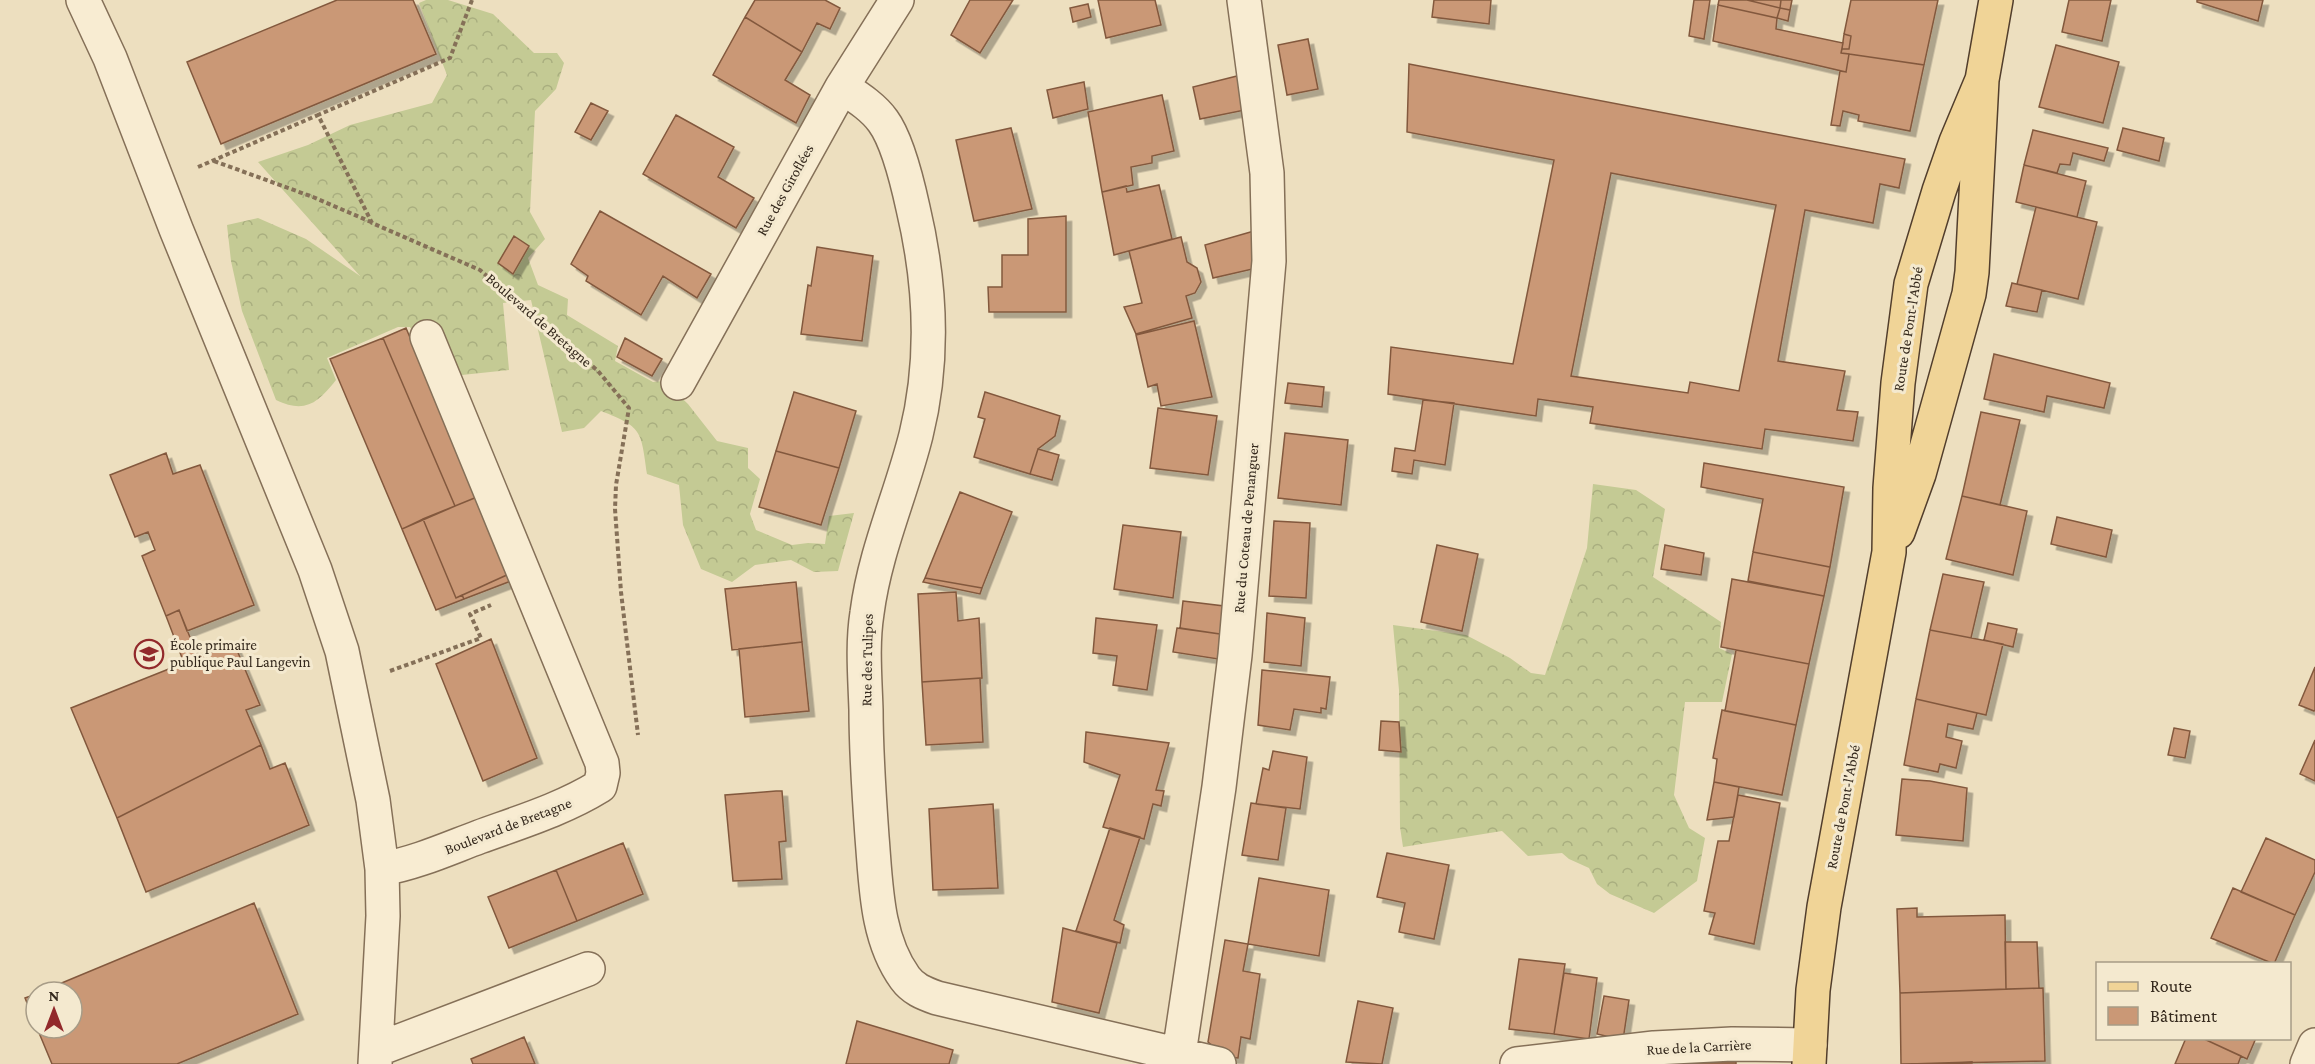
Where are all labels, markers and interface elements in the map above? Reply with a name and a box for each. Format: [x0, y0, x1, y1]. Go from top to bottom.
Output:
street label: Rue des Giroflées [753, 142, 817, 238]
street label: Route de Pont-l'Abbé [1890, 265, 1926, 392]
street label: Boulevard de Bretagne [482, 270, 595, 371]
street label: Rue du Coteau de Penanguer [1231, 442, 1262, 614]
street label: Rue des Tulipes [858, 613, 877, 707]
place label: École primaire publique Paul Langevin [170, 637, 311, 671]
school or university icon: École primaire publique Paul Langevin [133, 638, 165, 670]
street label: Route de Pont-l'Abbé [1823, 743, 1863, 870]
street label: Boulevard de Bretagne [442, 794, 574, 858]
legend [2096, 962, 2291, 1040]
text: Route [2150, 976, 2192, 996]
north arrow [24, 980, 84, 1040]
text: N [49, 987, 60, 1004]
text: Bâtiment [2150, 1006, 2218, 1026]
street label: Rue de la Carrière [1646, 1036, 1752, 1058]

